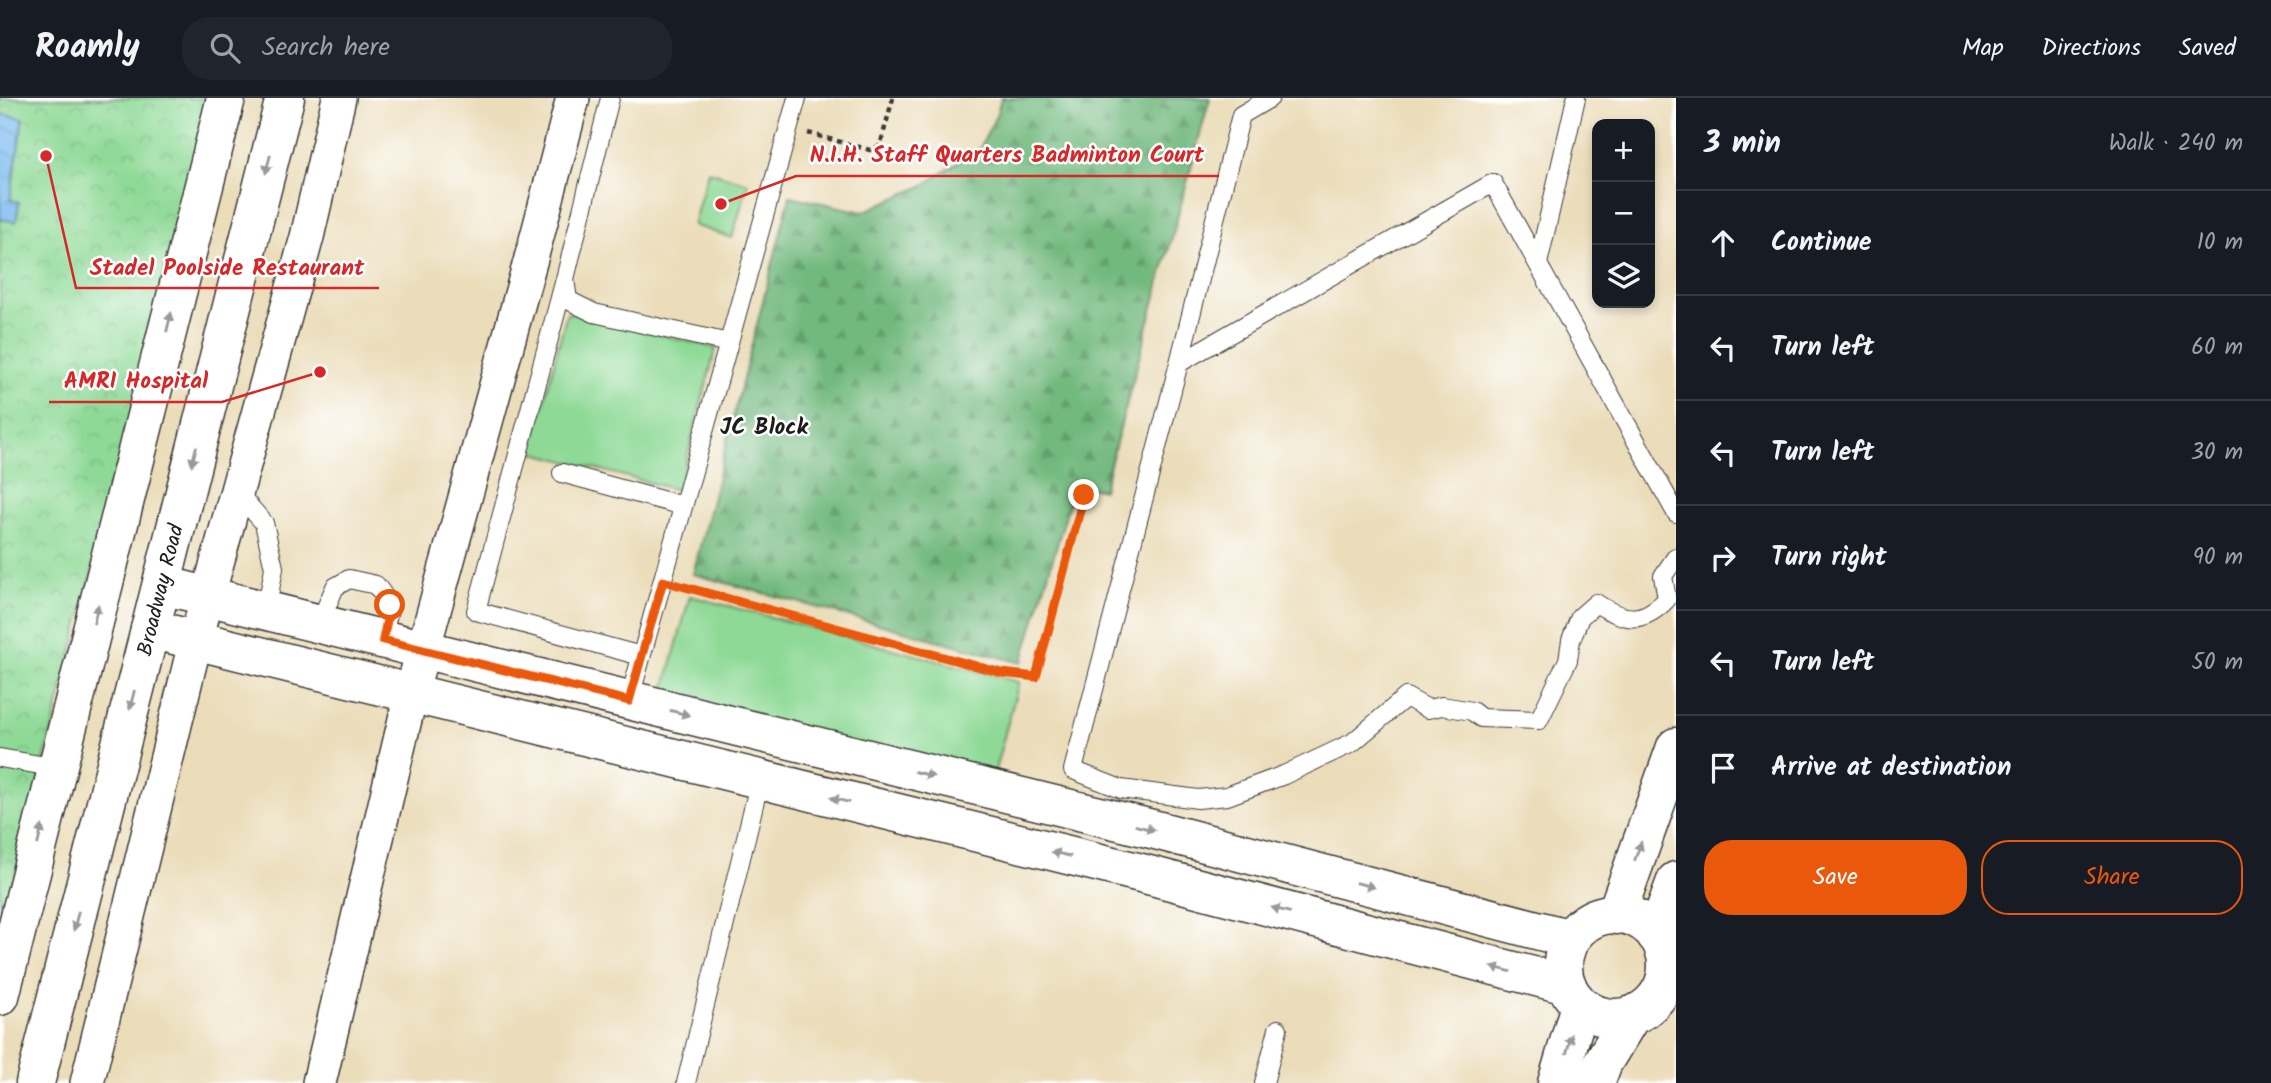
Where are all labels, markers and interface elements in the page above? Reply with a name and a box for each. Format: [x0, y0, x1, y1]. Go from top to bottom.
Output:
search box [182, 17, 672, 80]
text: Roamly [35, 22, 140, 75]
text: Search here [262, 27, 390, 69]
icon: search [206, 29, 244, 67]
text: Map [1962, 29, 2004, 68]
text: Directions [2042, 29, 2141, 68]
text: Saved [2179, 29, 2236, 68]
map controls [1592, 119, 1655, 308]
button: + [1592, 119, 1655, 182]
text: 3 min [1704, 120, 1781, 168]
text: Walk · 240 m [2109, 126, 2243, 162]
callout: N.I.H. Staff Quarters Badminton Court [796, 132, 1219, 176]
text: N.I.H. Staff Quarters Badminton Court [810, 138, 1205, 174]
one-way arrow [262, 153, 273, 175]
button: − [1592, 182, 1655, 245]
text: Continue [1771, 222, 1872, 264]
icon: ahead [1704, 224, 1742, 262]
text: 10 m [2197, 225, 2243, 261]
callout: Stadel Poolside Restaurant [76, 244, 379, 288]
button: layers [1592, 245, 1655, 308]
text: Stadel Poolside Restaurant [90, 251, 365, 287]
one-way arrow [164, 311, 175, 333]
text: Turn left [1771, 327, 1874, 369]
icon: left [1704, 329, 1742, 367]
text: 60 m [2191, 330, 2243, 366]
callout: AMRI Hospital [49, 358, 222, 402]
text: AMRI Hospital [64, 364, 209, 400]
district label: JC Block [720, 410, 809, 446]
text: Turn left [1771, 432, 1874, 474]
icon: left [1704, 434, 1742, 472]
text: 30 m [2191, 435, 2243, 471]
one-way arrow [188, 445, 199, 467]
route end [1068, 479, 1099, 510]
street label: Broadway Road [129, 521, 194, 660]
text: Turn right [1771, 537, 1887, 579]
icon: right [1704, 539, 1742, 577]
text: 90 m [2193, 540, 2243, 576]
route start [374, 589, 405, 620]
one-way arrow [91, 603, 102, 625]
text: Turn left [1771, 642, 1874, 684]
icon: left [1704, 644, 1742, 682]
text: 50 m [2192, 645, 2243, 681]
one-way arrow [126, 689, 137, 711]
one-way arrow [669, 708, 691, 719]
text: Arrive at destination [1771, 747, 2011, 789]
icon: arrive [1704, 749, 1742, 787]
one-way arrow [913, 769, 935, 780]
one-way arrow [828, 794, 850, 805]
one-way arrow [1134, 822, 1156, 833]
one-way arrow [35, 824, 46, 846]
one-way arrow [1633, 840, 1644, 861]
button: Save [1704, 840, 1967, 915]
button: Share [1981, 840, 2243, 915]
one-way arrow [1049, 848, 1071, 859]
one-way arrow [1355, 880, 1377, 891]
one-way arrow [1270, 905, 1291, 915]
one-way arrow [70, 910, 81, 932]
one-way arrow [1490, 963, 1511, 973]
one-way arrow [1565, 1033, 1575, 1054]

